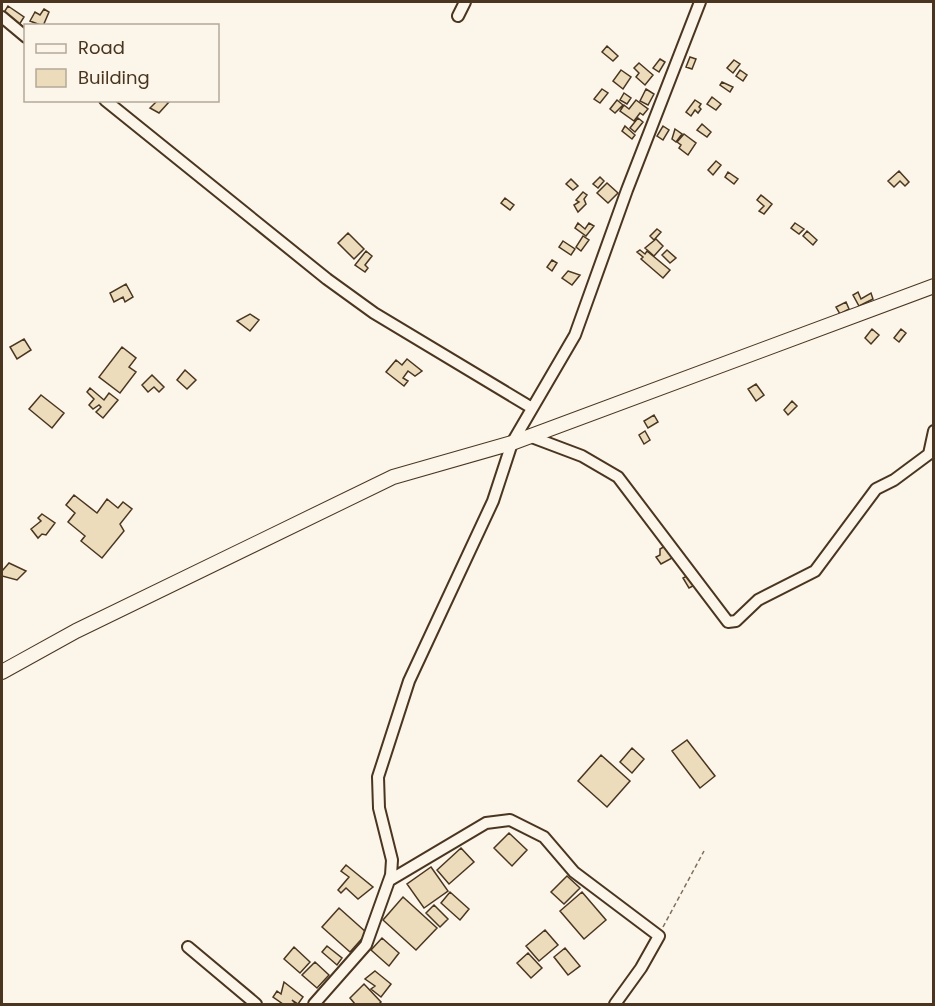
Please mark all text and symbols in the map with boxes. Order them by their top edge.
legend [24,24,219,102]
text: Road [78,35,125,60]
text: Building [78,65,150,90]

